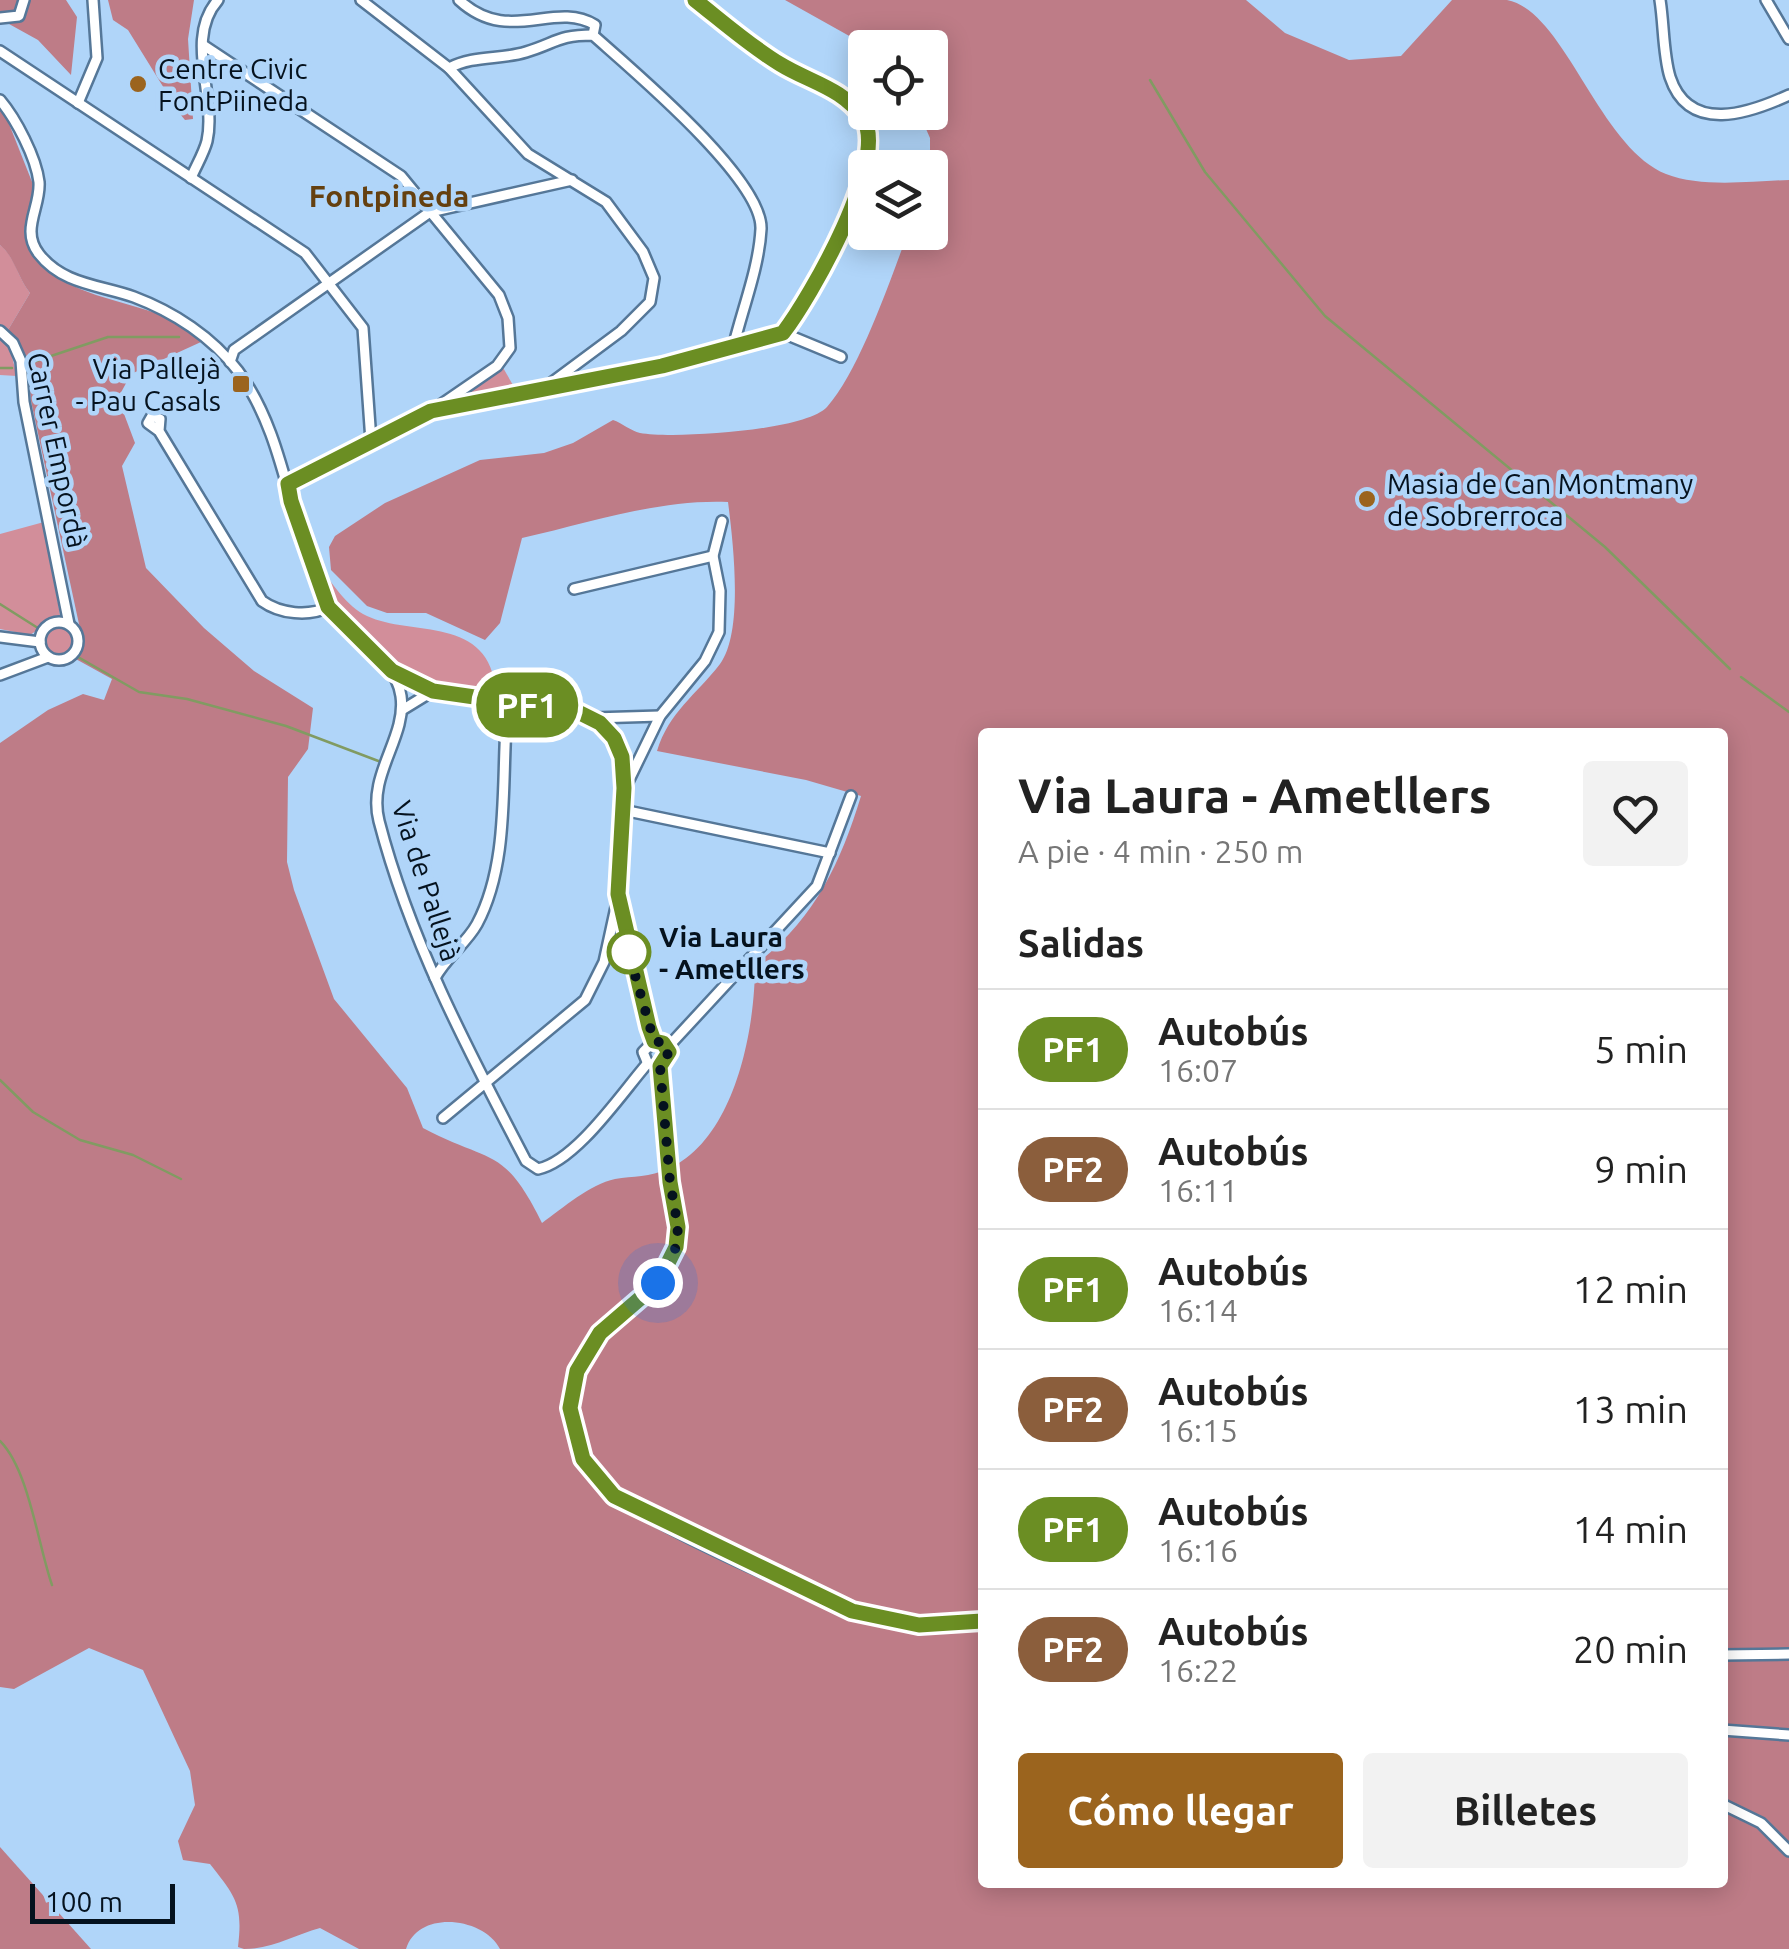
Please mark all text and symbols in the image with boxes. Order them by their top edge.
map controls [848,30,948,250]
button: locate [848,30,948,130]
place label: Centre Civic FontPiineda [158,53,309,116]
marker: Centre Civic FontPiineda [127,73,149,95]
button: layers [848,150,948,250]
district label: Fontpineda [309,179,469,213]
street label: Carrer Empordà [22,349,94,551]
place label: Via Pallejà - Pau Casals [76,353,221,416]
marker: Via Pallejà - Pau Casals [230,373,252,395]
place label: Masia de Can Montmany de Sobrerroca [1387,468,1693,531]
marker: Masia de Can Montmany de Sobrerroca [1356,488,1378,510]
line badge: PF1 [470,672,584,738]
text: PF1 [496,685,558,725]
button: heart [1583,761,1688,866]
text: Via Laura - Ametllers [1018,768,1491,822]
street label: Via de Pallejà [386,797,468,965]
text: A pie · 4 min · 250 m [1018,833,1303,869]
place label: Via Laura - Ametllers [659,921,805,984]
text: Salidas [1018,922,1144,964]
marker: Via Laura - Ametllers [608,931,650,973]
text: Autobús [1158,1010,1309,1052]
text: 5 min [1594,1028,1688,1070]
text: PF1 [1042,1029,1104,1069]
text: 16:07 [1158,1052,1238,1088]
text: Autobús [1158,1130,1309,1172]
text: 9 min [1594,1148,1688,1190]
text: PF2 [1042,1149,1104,1189]
text: 16:11 [1158,1172,1238,1208]
text: Autobús [1158,1250,1309,1292]
your location [633,1258,683,1308]
text: 12 min [1573,1268,1688,1310]
text: PF1 [1042,1269,1104,1309]
text: 16:14 [1158,1292,1238,1328]
text: Autobús [1158,1370,1309,1412]
text: 13 min [1573,1388,1688,1430]
text: PF2 [1042,1389,1104,1429]
text: 16:15 [1158,1412,1238,1448]
text: Autobús [1158,1490,1309,1532]
text: 14 min [1573,1508,1688,1550]
text: PF1 [1042,1509,1104,1549]
text: 16:16 [1158,1532,1238,1568]
text: Autobús [1158,1610,1309,1652]
text: 20 min [1573,1628,1688,1670]
text: PF2 [1042,1629,1104,1669]
text: 16:22 [1158,1652,1238,1688]
button: Cómo llegar [1018,1753,1343,1868]
button: Billetes [1363,1753,1688,1868]
scale bar [30,1879,175,1924]
text: 100 m [45,1886,123,1917]

